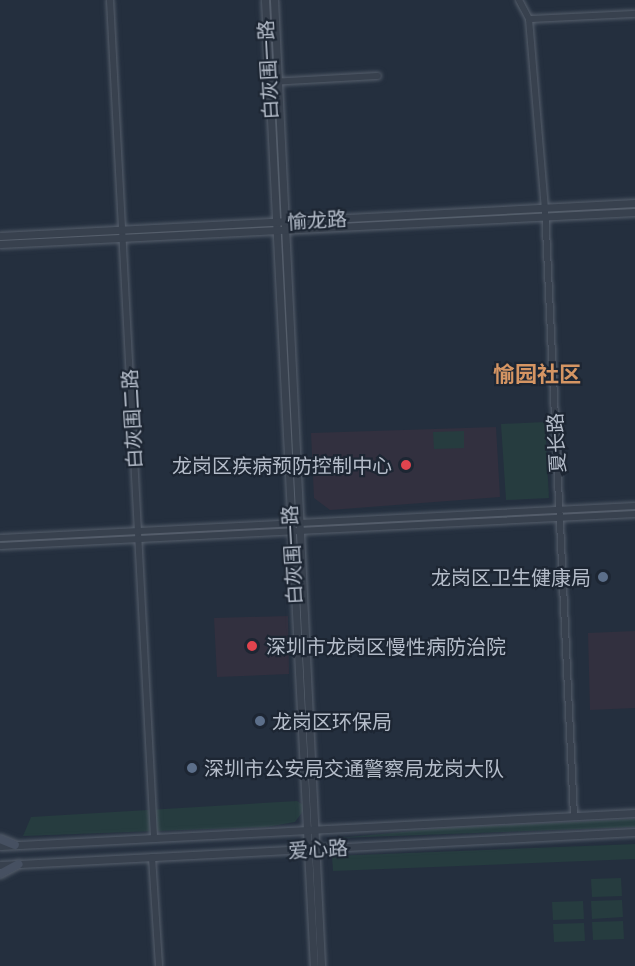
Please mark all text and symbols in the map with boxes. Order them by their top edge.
street label: 白灰围一路 [253,19,283,121]
street label: 愉龙路 [286,206,348,234]
district label: 愉园社区 [493,362,581,388]
street label: 白灰围二路 [117,368,147,470]
street label: 夏长路 [542,412,570,474]
place label: 龙岗区疾病预防控制中心 [172,453,392,477]
marker: 龙岗区疾病预防控制中心 [397,456,415,474]
street label: 白灰围一路 [277,504,307,606]
place label: 龙岗区卫生健康局 [431,565,591,589]
marker: 龙岗区卫生健康局 [596,570,610,584]
place label: 深圳市龙岗区慢性病防治院 [266,634,506,658]
marker: 深圳市龙岗区慢性病防治院 [243,637,261,655]
place label: 龙岗区环保局 [272,709,392,733]
marker: 龙岗区环保局 [253,714,267,728]
place label: 深圳市公安局交通警察局龙岗大队 [204,756,504,780]
marker: 深圳市公安局交通警察局龙岗大队 [185,761,199,775]
street label: 爱心路 [287,835,349,863]

